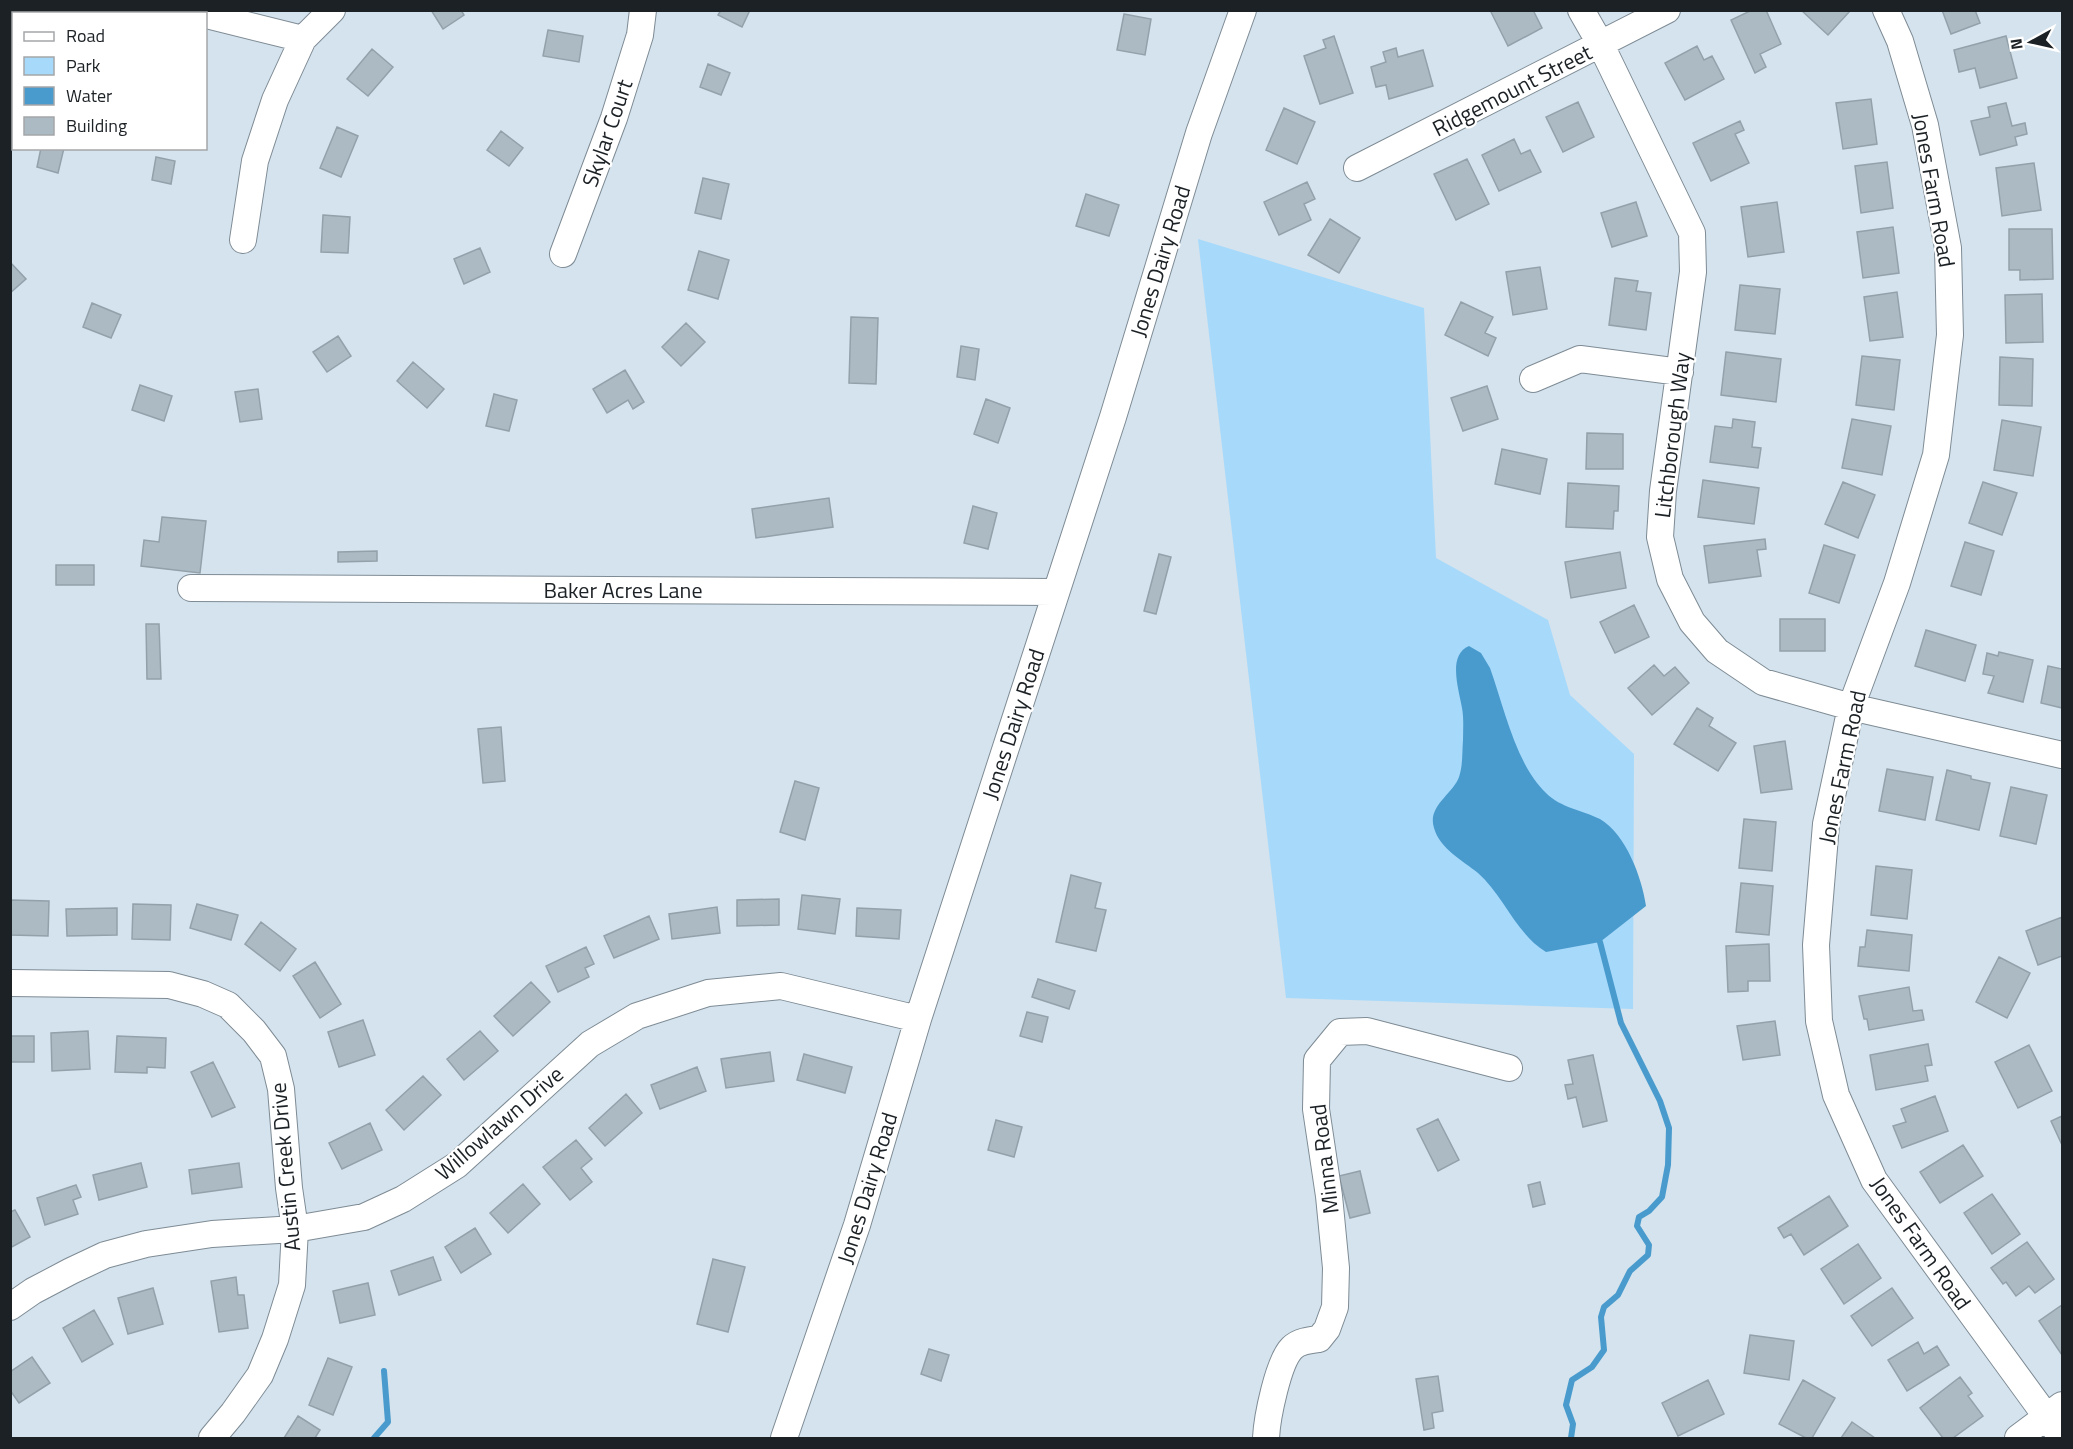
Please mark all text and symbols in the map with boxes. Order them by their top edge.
legend [12,12,207,150]
north arrow [2001,12,2061,72]
text: Road [66,22,105,49]
street label: Ridgemount Street [1426,35,1598,145]
text: N [2003,37,2029,51]
text: Park [66,52,101,79]
street label: Skylar Court [573,74,641,191]
text: Water [66,82,112,109]
street label: Jones Farm Road [1904,110,1964,270]
text: Building [66,112,127,139]
street label: Jones Dairy Road [1121,181,1199,341]
street label: Litchborough Way [1645,350,1699,520]
street label: Baker Acres Lane [543,573,703,607]
street label: Jones Dairy Road [973,644,1053,804]
street label: Jones Farm Road [1809,687,1875,847]
street label: Willowlawn Drive [427,1058,571,1188]
street label: Austin Creek Drive [261,1081,309,1253]
street label: Minna Road [1300,1102,1348,1216]
street label: Jones Dairy Road [828,1108,906,1268]
street label: Jones Farm Road [1862,1169,1980,1317]

